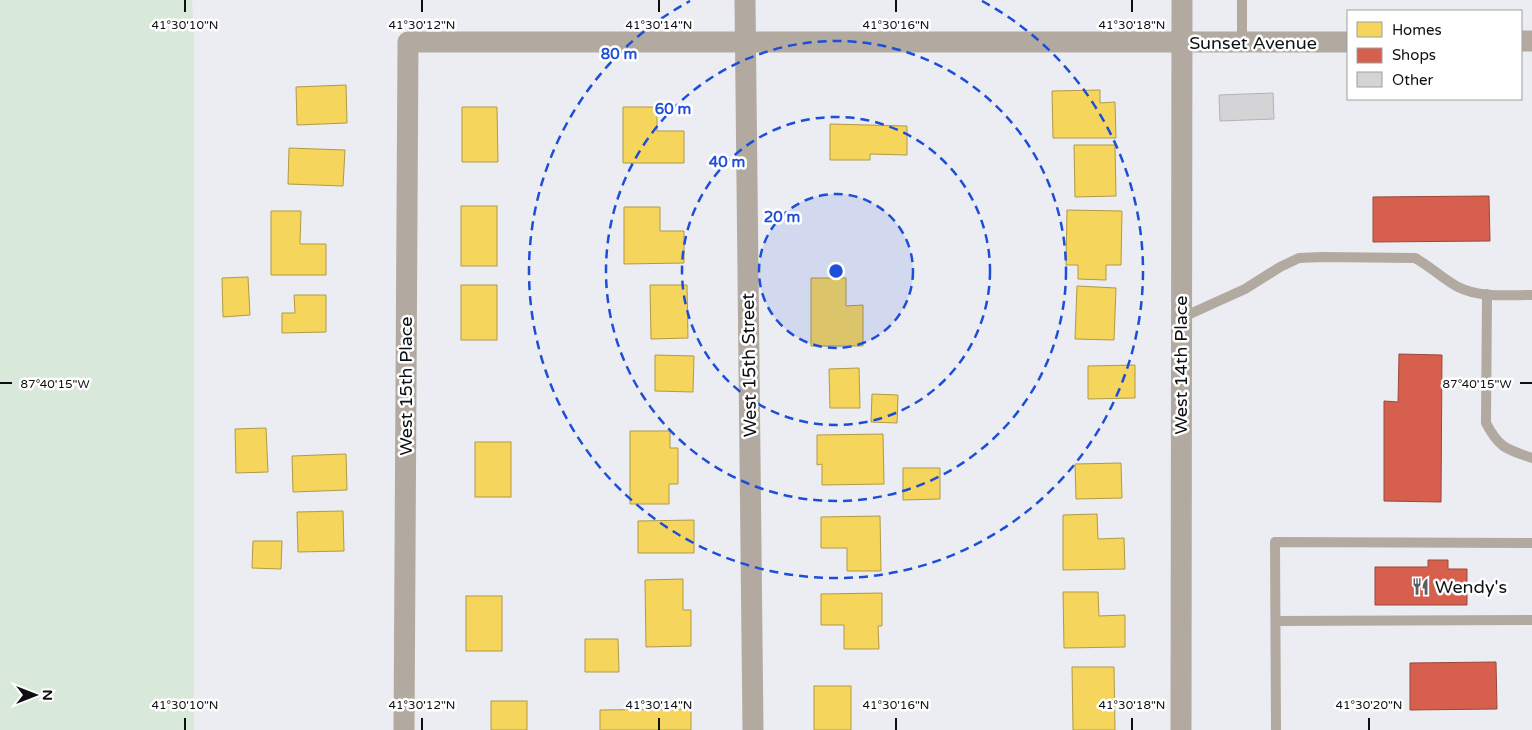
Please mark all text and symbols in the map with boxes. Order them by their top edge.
legend [1347,10,1522,100]
text: 41°30'10"N [152,18,219,32]
text: 41°30'12"N [389,18,456,32]
text: 41°30'14"N [626,18,693,32]
text: 41°30'16"N [863,18,930,32]
text: 41°30'18"N [1099,18,1166,32]
text: Homes [1392,21,1442,39]
street label: Sunset Avenue [1189,32,1317,54]
text: 80 m [601,45,637,63]
text: Shops [1392,46,1436,64]
text: Other [1392,71,1434,89]
text: 60 m [655,100,691,118]
text: 40 m [709,153,745,171]
text: 20 m [764,208,800,226]
centre of rings [827,262,845,280]
street label: West 15th Street [737,293,761,437]
street label: West 14th Place [1170,295,1192,435]
street label: West 15th Place [395,316,417,456]
text: 87°40'15"W [20,377,90,391]
text: 87°40'15"W [1442,377,1512,391]
place label: Wendy's [1435,576,1507,598]
restaurant icon: Wendy's [1411,577,1431,597]
north arrow [10,670,60,720]
text: N [39,689,56,701]
text: 41°30'10"N [152,698,219,712]
text: 41°30'12"N [389,698,456,712]
text: 41°30'14"N [626,698,693,712]
text: 41°30'16"N [863,698,930,712]
text: 41°30'18"N [1099,698,1166,712]
text: 41°30'20"N [1336,698,1403,712]

